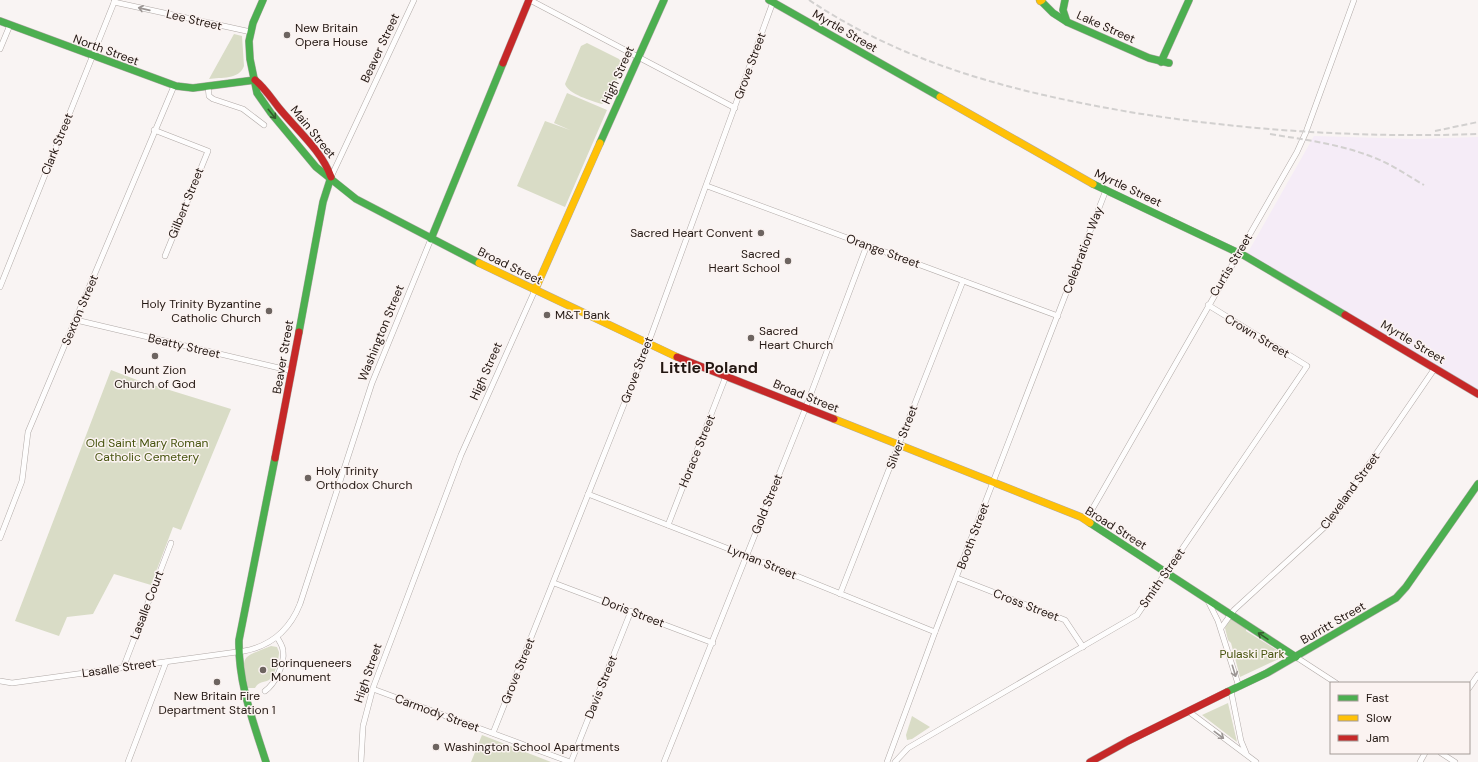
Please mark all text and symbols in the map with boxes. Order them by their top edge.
one-way arrow [138,4,151,12]
street label: Lee Street [164,6,224,34]
street label: Myrtle Street [810,6,881,56]
street label: Lake Street [1074,7,1138,47]
street label: Beaver Street [357,10,403,85]
place label: New Britain Opera House [295,20,368,50]
marker: New Britain Opera House [282,30,292,40]
street label: Grove Street [730,30,770,102]
street label: North Street [71,31,141,69]
street label: High Street [598,43,638,107]
street label: Main Street [287,102,339,162]
one-way arrow [268,109,276,120]
street label: Clark Street [37,110,77,177]
street label: Gilbert Street [164,165,208,241]
street label: Myrtle Street [1092,165,1165,211]
street label: Celebration Way [1059,204,1107,296]
place label: Sacred Heart Convent [630,225,753,241]
marker: Sacred Heart Convent [756,228,766,238]
street label: Orange Street [844,230,922,272]
street label: Curtis Street [1206,230,1256,299]
street label: Broad Street [475,244,545,289]
place label: Sacred Heart School [709,246,780,276]
marker: Sacred Heart School [783,256,793,266]
street label: Sexton Street [58,272,102,348]
street label: Washington Street [354,282,408,384]
place label: Holy Trinity Byzantine Catholic Church [141,296,261,326]
marker: Holy Trinity Byzantine Catholic Church [264,306,274,316]
place label: M&T Bank [555,307,610,323]
marker: M&T Bank [542,310,552,320]
street label: Crown Street [1222,310,1293,362]
street label: Myrtle Street [1378,316,1448,368]
street label: Beaver Street [269,318,297,395]
place label: Sacred Heart Church [759,323,833,353]
street label: Beatty Street [146,330,222,362]
marker: Sacred Heart Church [746,333,756,343]
street label: Grove Street [617,334,657,406]
street label: High Street [466,339,506,403]
marker: Mount Zion Church of God [150,351,160,361]
district label: Little Poland [660,357,758,378]
place label: Mount Zion Church of God [114,362,196,392]
street label: Broad Street [771,376,842,417]
street label: Silver Street [883,403,922,471]
street label: Horace Street [675,412,719,490]
park label: Old Saint Mary Roman Catholic Cemetery [86,435,208,465]
street label: Cleveland Street [1317,449,1384,533]
place label: Holy Trinity Orthodox Church [316,463,412,493]
street label: Gold Street [748,471,786,536]
marker: Holy Trinity Orthodox Church [303,473,313,483]
street label: Booth Street [953,500,993,572]
street label: Broad Street [1082,503,1150,553]
street label: Lyman Street [725,541,799,583]
street label: Smith Street [1136,545,1189,611]
street label: Lasalle Court [127,568,168,642]
street label: Cross Street [991,585,1061,625]
street label: Doris Street [599,593,667,631]
street label: Burritt Street [1298,598,1369,648]
one-way arrow [1257,631,1269,639]
street label: Grove Street [497,635,539,707]
street label: High Street [350,641,386,705]
park label: Pulaski Park [1220,646,1284,662]
street label: Davis Street [581,653,621,721]
street label: Lasalle Street [81,655,157,681]
place label: Borinqueneers Monument [271,655,352,685]
marker: Borinqueneers Monument [258,665,268,675]
one-way arrow [1231,665,1238,678]
marker: New Britain Fire Department Station 1 [212,677,222,687]
legend [1330,682,1470,754]
place label: New Britain Fire Department Station 1 [158,688,276,718]
street label: Carmody Street [393,690,482,736]
text: Fast [1366,690,1389,706]
text: Slow [1366,710,1392,726]
one-way arrow [1214,730,1225,739]
text: Jam [1366,730,1389,746]
place label: Washington School Apartments [444,739,620,755]
marker: Washington School Apartments [431,742,441,752]

